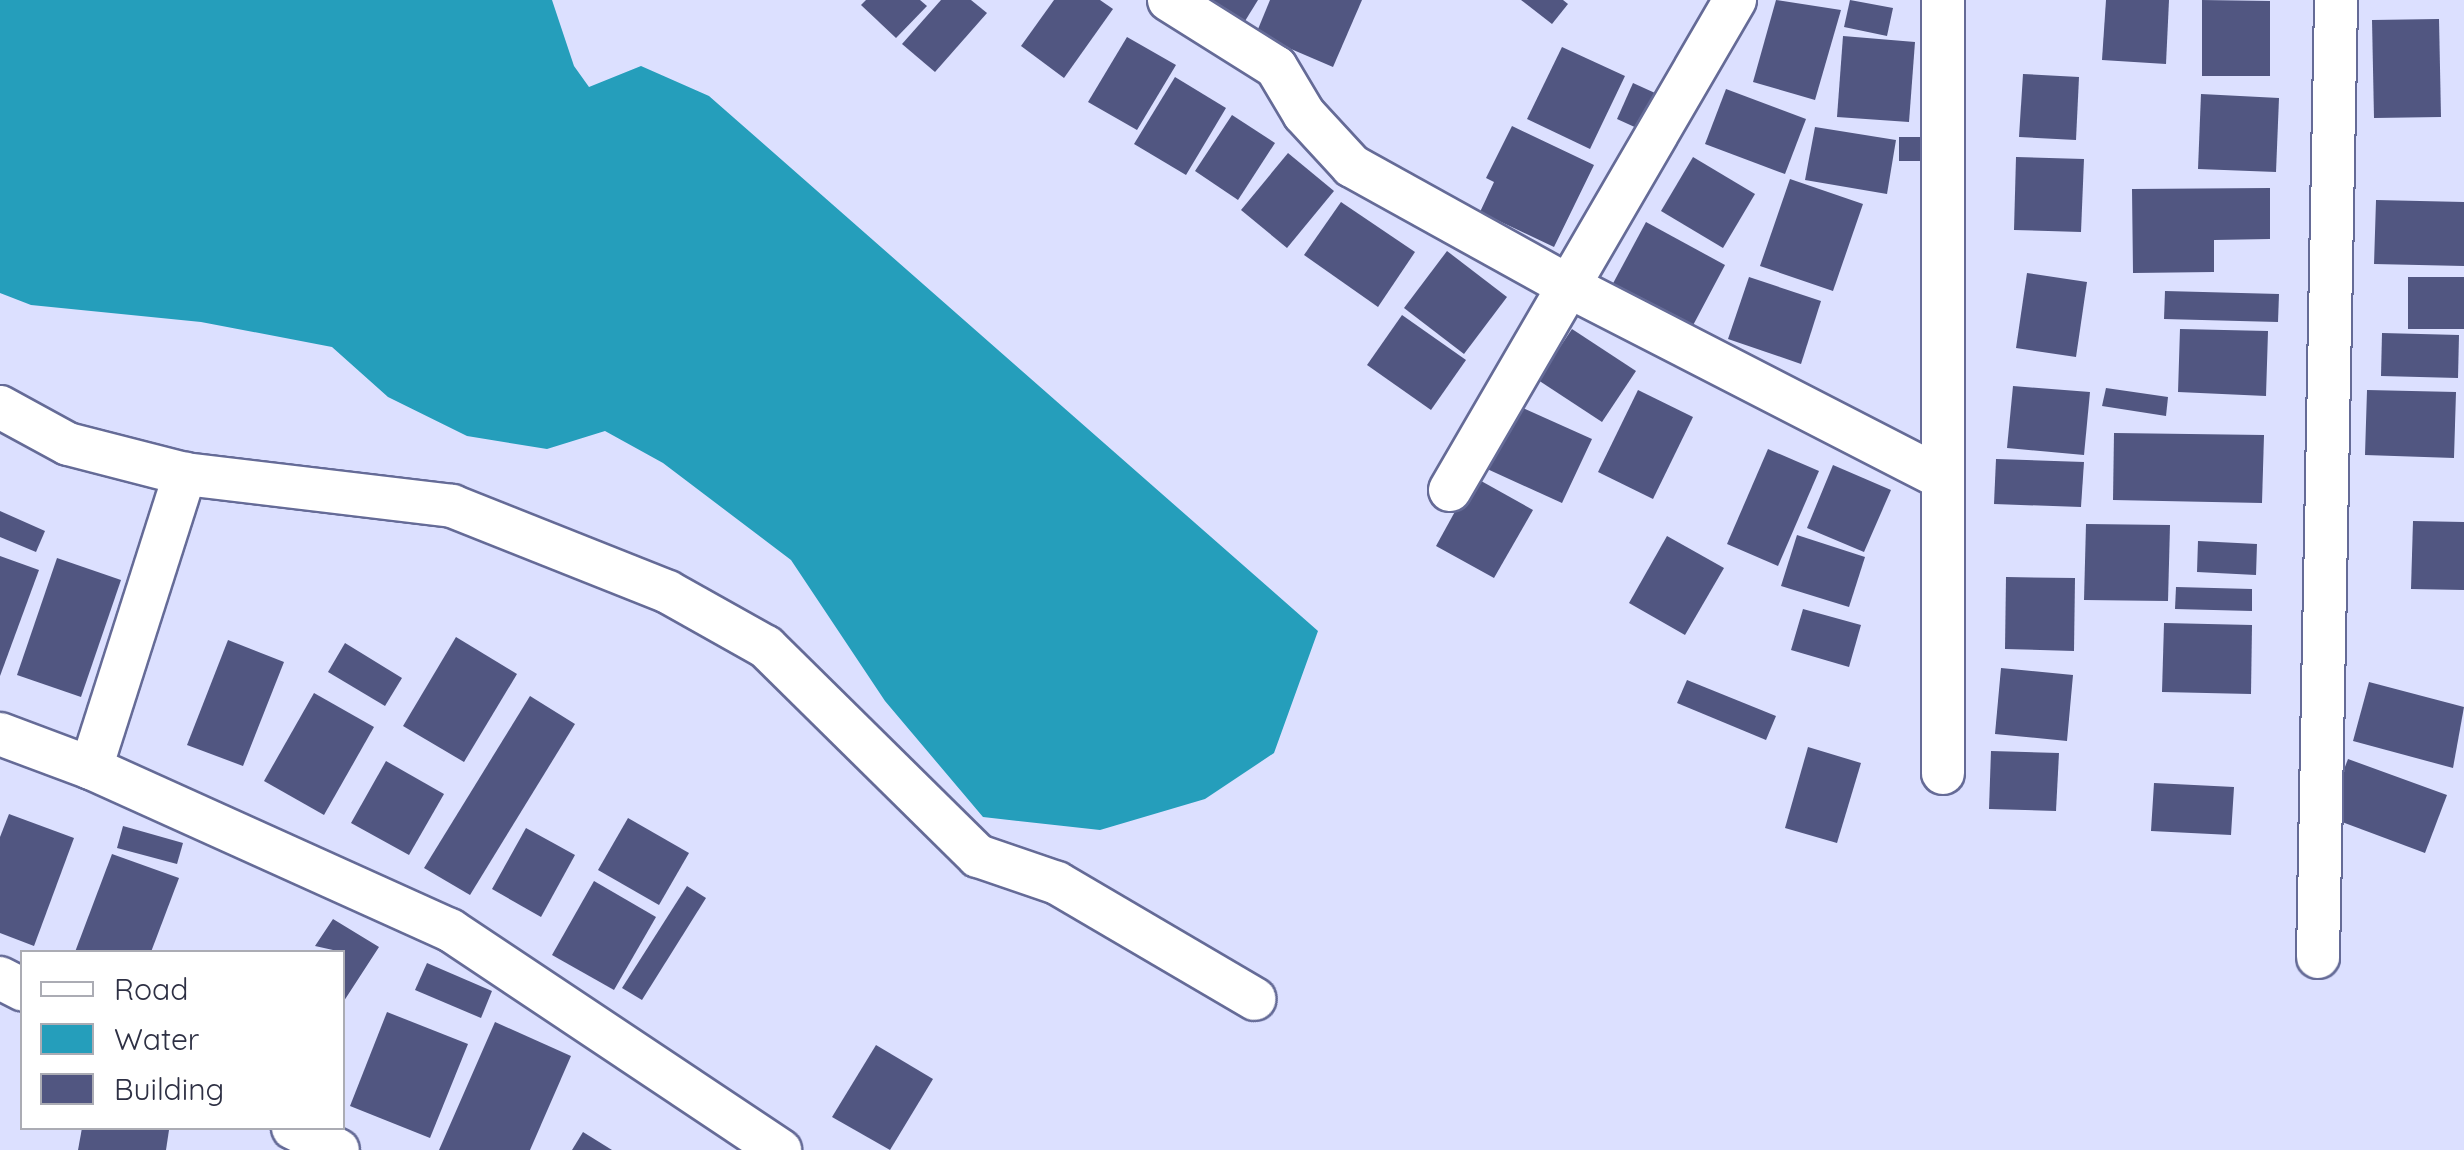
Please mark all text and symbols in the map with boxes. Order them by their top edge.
legend [20,950,345,1130]
text: Road [114,970,188,1008]
text: Water [114,1020,199,1058]
text: Building [114,1070,224,1108]

